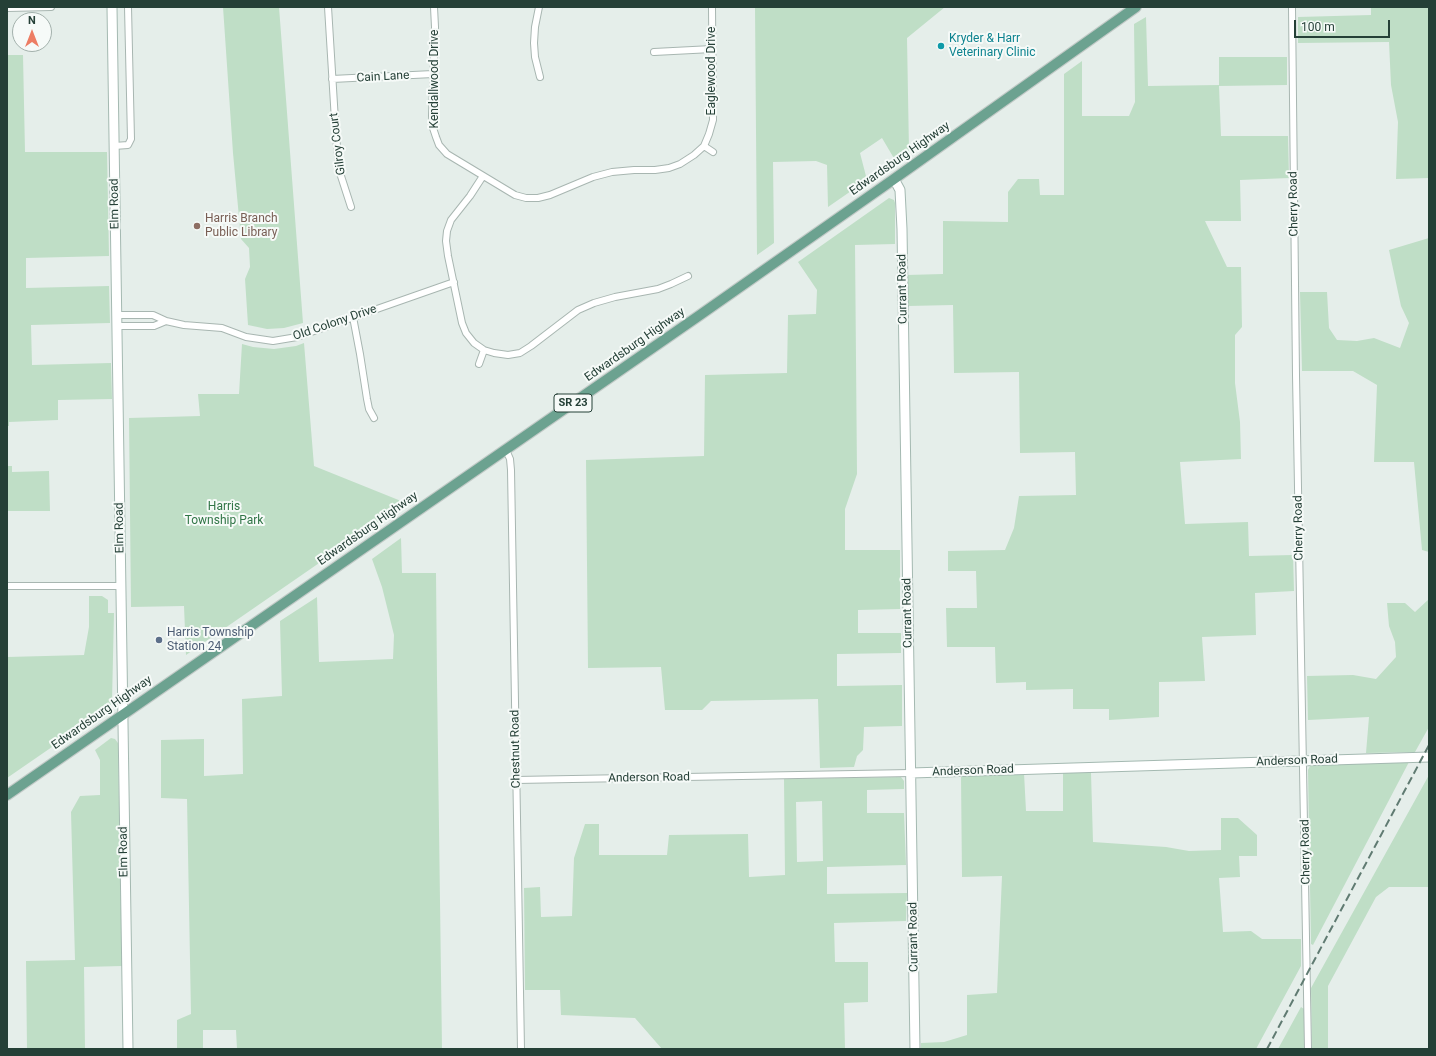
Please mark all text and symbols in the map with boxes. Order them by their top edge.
north arrow [12,12,52,52]
scale bar [1296,12,1392,38]
text: N [28,14,36,27]
text: 100 m [1301,20,1335,34]
street label: Eaglewood Drive [705,27,719,115]
street label: Kendallwood Drive [428,30,442,128]
place label: Kryder & Harr Veterinary Clinic [949,32,1035,60]
marker: Kryder & Harr Veterinary Clinic [936,41,946,51]
street label: Cain Lane [356,68,410,86]
street label: Gilroy Court [327,112,349,176]
street label: Edwardsburg Highway [847,119,953,199]
street label: Cherry Road [1286,171,1302,237]
street label: Elm Road [107,178,123,230]
place label: Harris Branch Public Library [205,212,278,240]
marker: Harris Branch Public Library [192,221,202,231]
street label: Currant Road [895,254,911,324]
street label: Old Colony Drive [291,302,379,344]
street label: Edwardsburg Highway [582,305,688,385]
road number: SR 23 [554,394,592,412]
street label: Edwardsburg Highway [315,489,421,569]
street label: Cherry Road [1291,495,1307,561]
park label: Harris Township Park [185,500,263,528]
street label: Elm Road [112,502,128,554]
street label: Currant Road [900,578,916,648]
place label: Harris Township Station 24 [167,626,254,654]
marker: Harris Township Station 24 [154,635,164,645]
street label: Edwardsburg Highway [49,673,155,753]
street label: Chestnut Road [508,710,524,788]
street label: Anderson Road [1256,752,1338,770]
street label: Anderson Road [932,762,1014,780]
street label: Anderson Road [608,770,690,786]
street label: Cherry Road [1298,819,1314,885]
street label: Elm Road [116,826,132,878]
street label: Currant Road [906,902,922,972]

